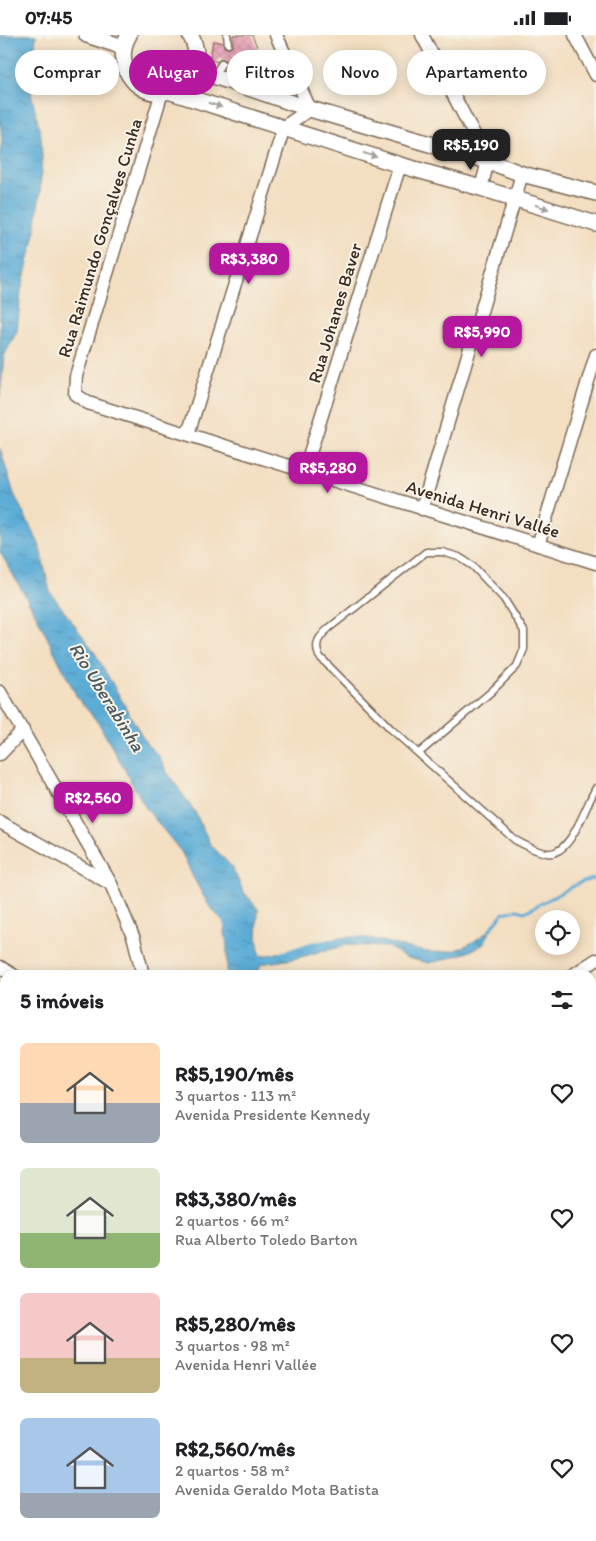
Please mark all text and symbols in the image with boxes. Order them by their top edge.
text: 07:45 [25,6,72,29]
chip: Comprar [15,50,119,95]
chip: Alugar [129,50,217,95]
chip: Filtros [227,50,313,95]
chip: Novo [323,50,397,95]
chip: Apartamento [407,50,546,95]
one-way arrow [208,102,223,110]
street label: Rua Raimundo Gonçalves Cunha [53,116,147,360]
pin: R$5,190 [425,129,517,171]
text: R$5,190 [443,135,499,154]
one-way arrow [362,152,377,159]
one-way arrow [535,203,550,211]
street label: Rua Johanes Baver [303,240,367,386]
pin: R$3,380 [203,243,295,285]
text: R$3,380 [220,249,278,268]
pin: R$5,990 [436,315,528,358]
text: R$5,990 [454,322,510,341]
pin: R$5,280 [282,451,374,494]
text: R$5,280 [299,458,357,477]
street label: Avenida Henri Vallée [403,475,563,543]
water label: Rio Uberabinha [64,638,150,756]
pin: R$2,560 [47,781,139,824]
text: R$2,560 [65,788,121,807]
map controls [535,910,580,955]
button: locate [535,910,580,955]
icon: filters [548,986,576,1014]
text: 5 imóveis [20,988,104,1013]
text: R$5,190/mês [175,1061,294,1086]
icon: home [60,1063,120,1123]
icon: heart [548,1079,576,1107]
text: 3 quartos · 113 m² [175,1086,296,1105]
text: Avenida Presidente Kennedy [175,1105,370,1124]
text: R$3,380/mês [175,1186,297,1211]
icon: home [60,1188,120,1248]
icon: heart [548,1204,576,1232]
text: 2 quartos · 66 m² [175,1211,289,1230]
text: Rua Alberto Toledo Barton [175,1230,358,1249]
text: R$5,280/mês [175,1311,296,1336]
icon: home [60,1313,120,1373]
icon: heart [548,1329,576,1357]
text: 3 quartos · 98 m² [175,1336,290,1355]
text: Avenida Henri Vallée [175,1355,317,1374]
text: R$2,560/mês [175,1436,295,1461]
icon: home [60,1438,120,1498]
icon: heart [548,1454,576,1482]
text: 2 quartos · 58 m² [175,1461,289,1480]
text: Avenida Geraldo Mota Batista [175,1480,379,1499]

